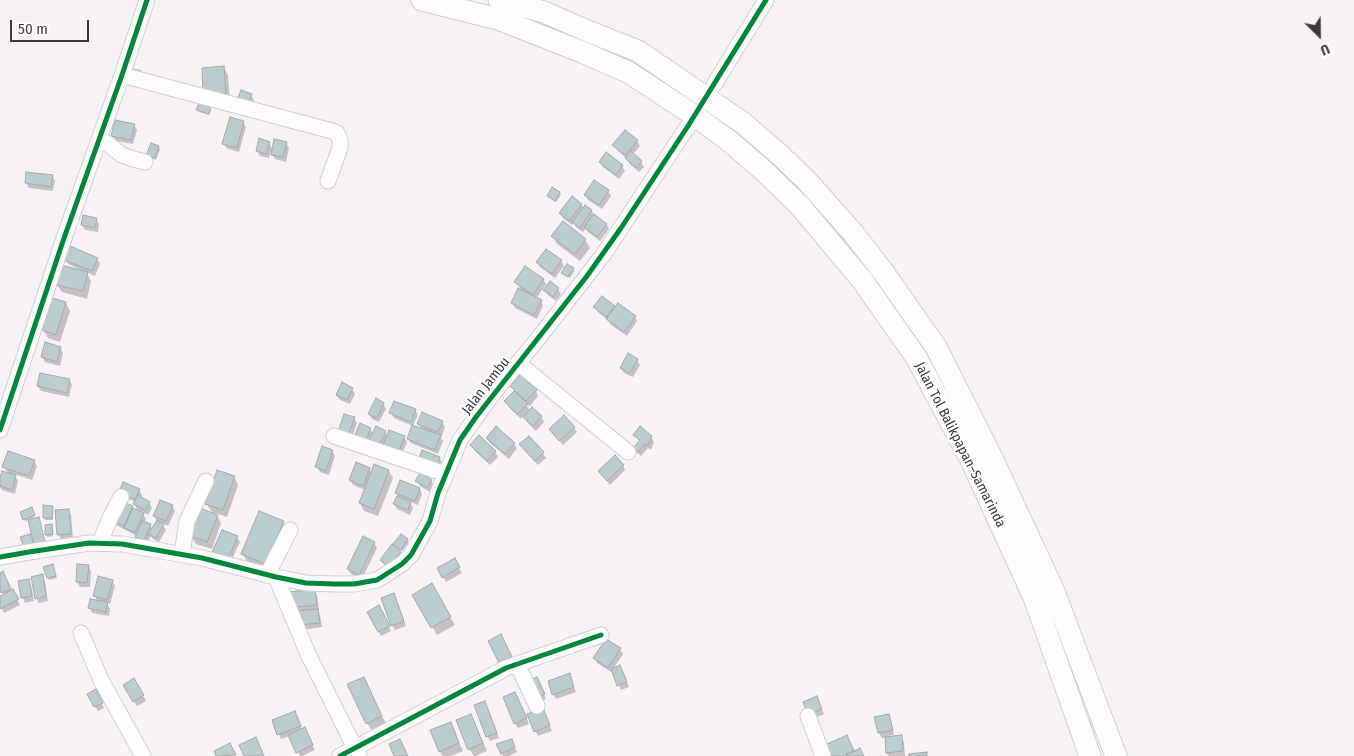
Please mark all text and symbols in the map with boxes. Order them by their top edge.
scale bar [12,10,91,42]
north arrow [1294,10,1344,60]
text: 50 m [18,20,48,38]
text: U [1318,40,1332,59]
street label: Jalan Jambu [458,354,514,418]
street label: Jalan Tol Balikpapan–Samarinda [911,360,1009,530]

